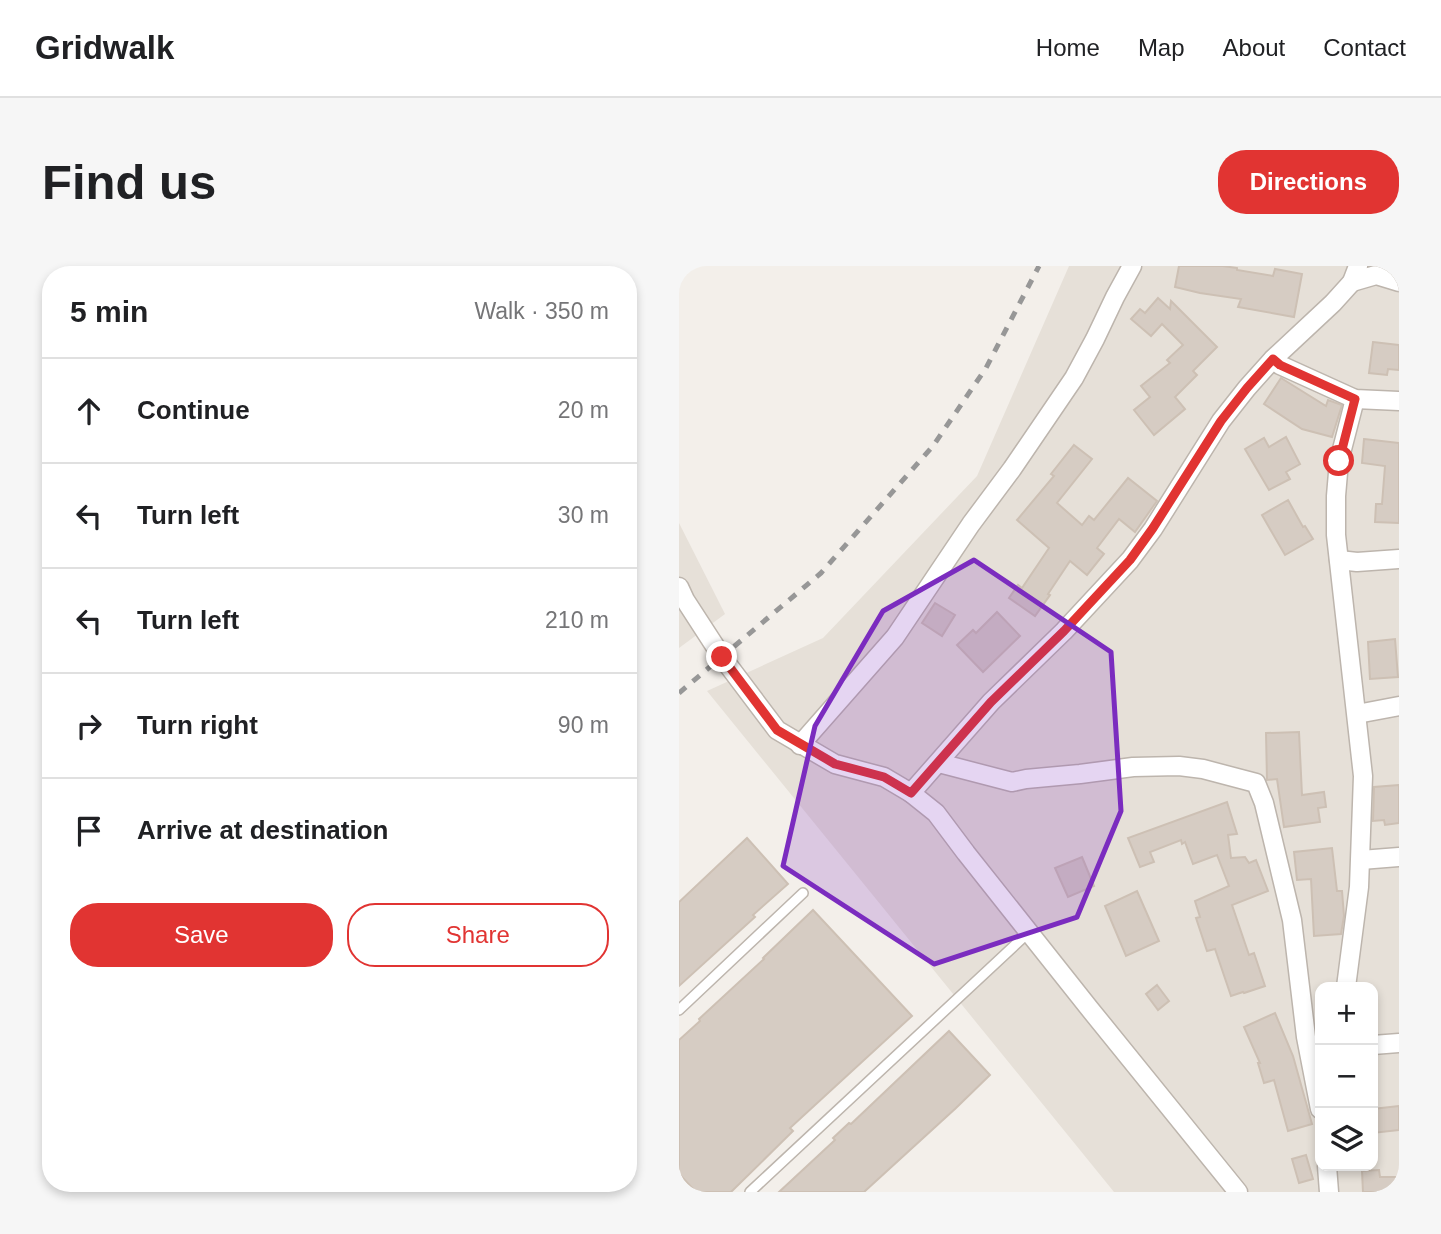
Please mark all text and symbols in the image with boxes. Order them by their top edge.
text: Gridwalk [35,29,174,66]
text: Home [1036,34,1100,61]
text: Map [1138,34,1185,61]
text: About [1223,34,1285,61]
text: Contact [1323,34,1406,61]
button: Directions [1218,150,1399,214]
text: Find us [42,155,216,209]
text: 5 min [70,295,148,328]
text: Walk · 350 m [474,298,609,324]
icon: ahead [70,392,108,430]
text: Continue [137,395,250,425]
text: 20 m [558,397,609,423]
route start [1323,445,1354,476]
icon: left [70,497,108,535]
text: Turn left [137,500,239,530]
text: 30 m [558,502,609,528]
icon: left [70,602,108,640]
text: Turn left [137,605,239,635]
text: 210 m [545,607,609,633]
route end [706,641,737,672]
icon: right [70,707,108,745]
text: Turn right [137,710,258,740]
text: 90 m [558,712,609,738]
icon: arrive [70,812,108,850]
text: Arrive at destination [137,815,388,845]
button: Save [70,903,333,967]
button: Share [347,903,609,967]
map controls [1315,982,1378,1171]
button: + [1315,982,1378,1045]
button: − [1315,1045,1378,1108]
button: layers [1315,1108,1378,1171]

